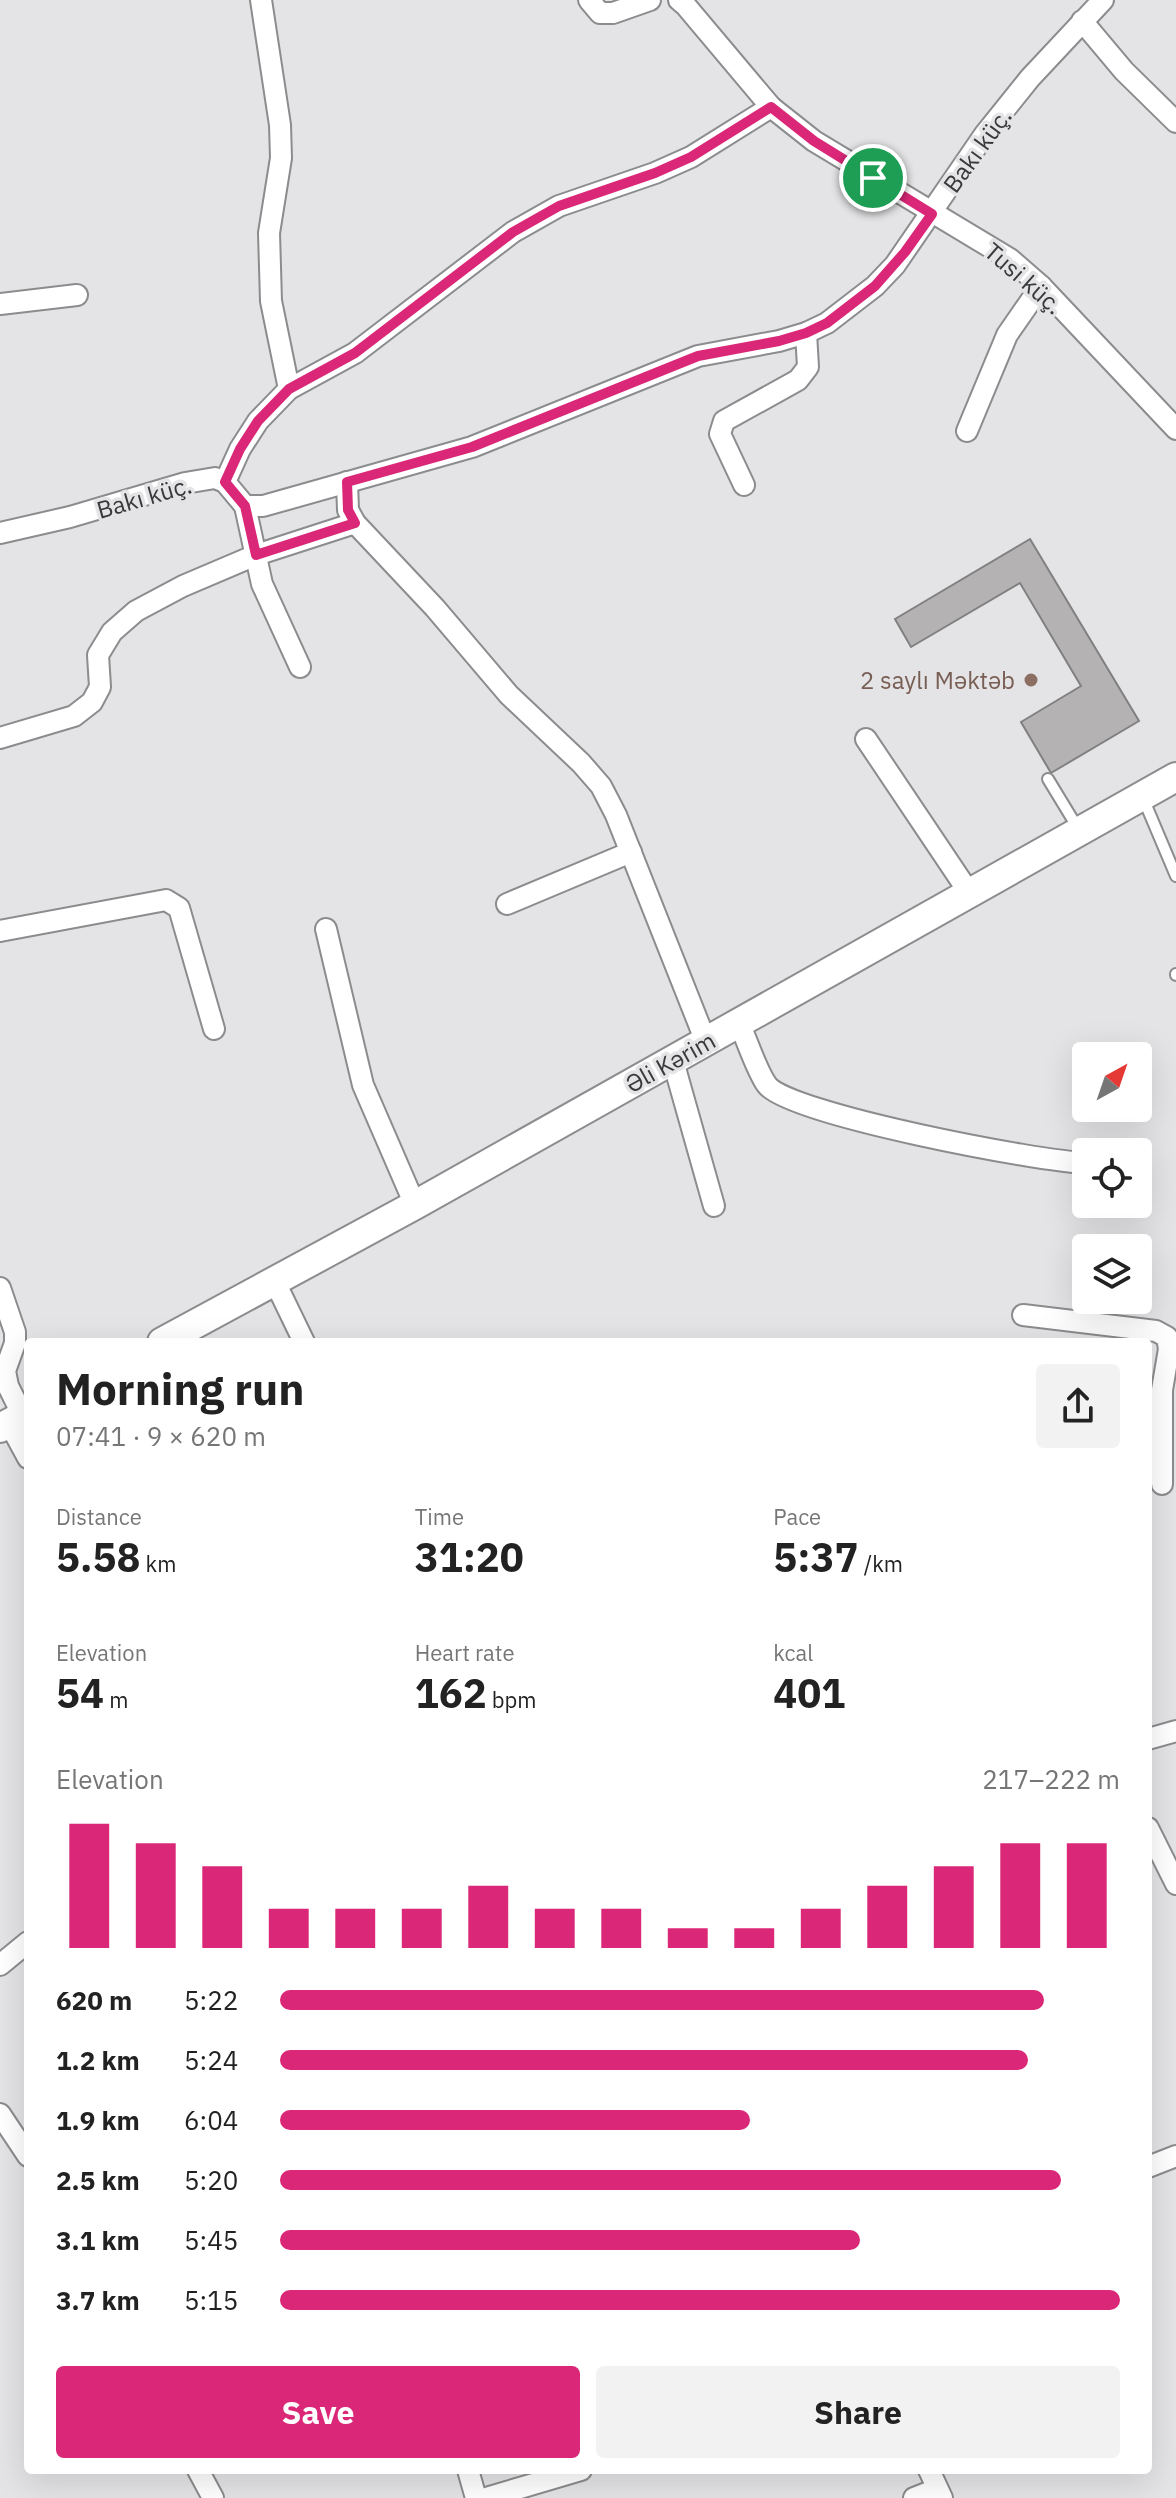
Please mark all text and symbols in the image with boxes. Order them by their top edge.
street label: Bakı küç. [935,101,1019,199]
pin [839,144,907,212]
icon: arrive [851,156,895,200]
street label: Tusi küç. [978,235,1070,321]
street label: Bakı küç. [93,468,195,526]
place label: 2 saylı Məktəb [860,664,1015,696]
marker: 2 saylı Məktəb [1022,671,1040,689]
street label: Əli Kərim [619,1024,721,1100]
north arrow [1072,1042,1152,1122]
map controls [1072,1042,1152,1314]
button: locate [1072,1138,1152,1218]
button: layers [1072,1234,1152,1314]
text: Morning run [56,1360,305,1417]
button: share [1036,1364,1120,1448]
text: 07:41 · 9 × 620 m [56,1419,266,1453]
text: Distance [56,1502,142,1531]
text: Time [415,1502,464,1531]
text: Pace [773,1502,821,1531]
text: 5.58 [56,1531,140,1583]
text: 31:20 [415,1531,524,1583]
text: 5:37 [773,1531,859,1583]
text: km [140,1549,176,1578]
text: /km [859,1549,903,1578]
text: Elevation [56,1638,147,1667]
text: Heart rate [415,1638,515,1667]
text: kcal [773,1638,813,1667]
text: 54 [56,1667,104,1719]
text: 162 [415,1667,487,1719]
text: 401 [773,1667,845,1719]
text: m [104,1685,128,1714]
text: bpm [487,1685,537,1714]
text: Elevation [56,1762,164,1796]
text: 217–222 m [982,1762,1120,1796]
text: 620 m [56,1983,132,2017]
text: 5:22 [184,1983,238,2017]
text: 1.2 km [56,2043,140,2077]
text: 5:24 [184,2043,238,2077]
text: 1.9 km [56,2103,140,2137]
text: 6:04 [184,2103,238,2137]
text: 2.5 km [56,2163,140,2197]
text: 5:20 [184,2163,238,2197]
text: 3.1 km [56,2223,140,2257]
text: 5:45 [184,2223,238,2257]
text: 3.7 km [56,2283,140,2317]
text: 5:15 [184,2283,238,2317]
button: Save [56,2366,580,2458]
button: Share [596,2366,1120,2458]

